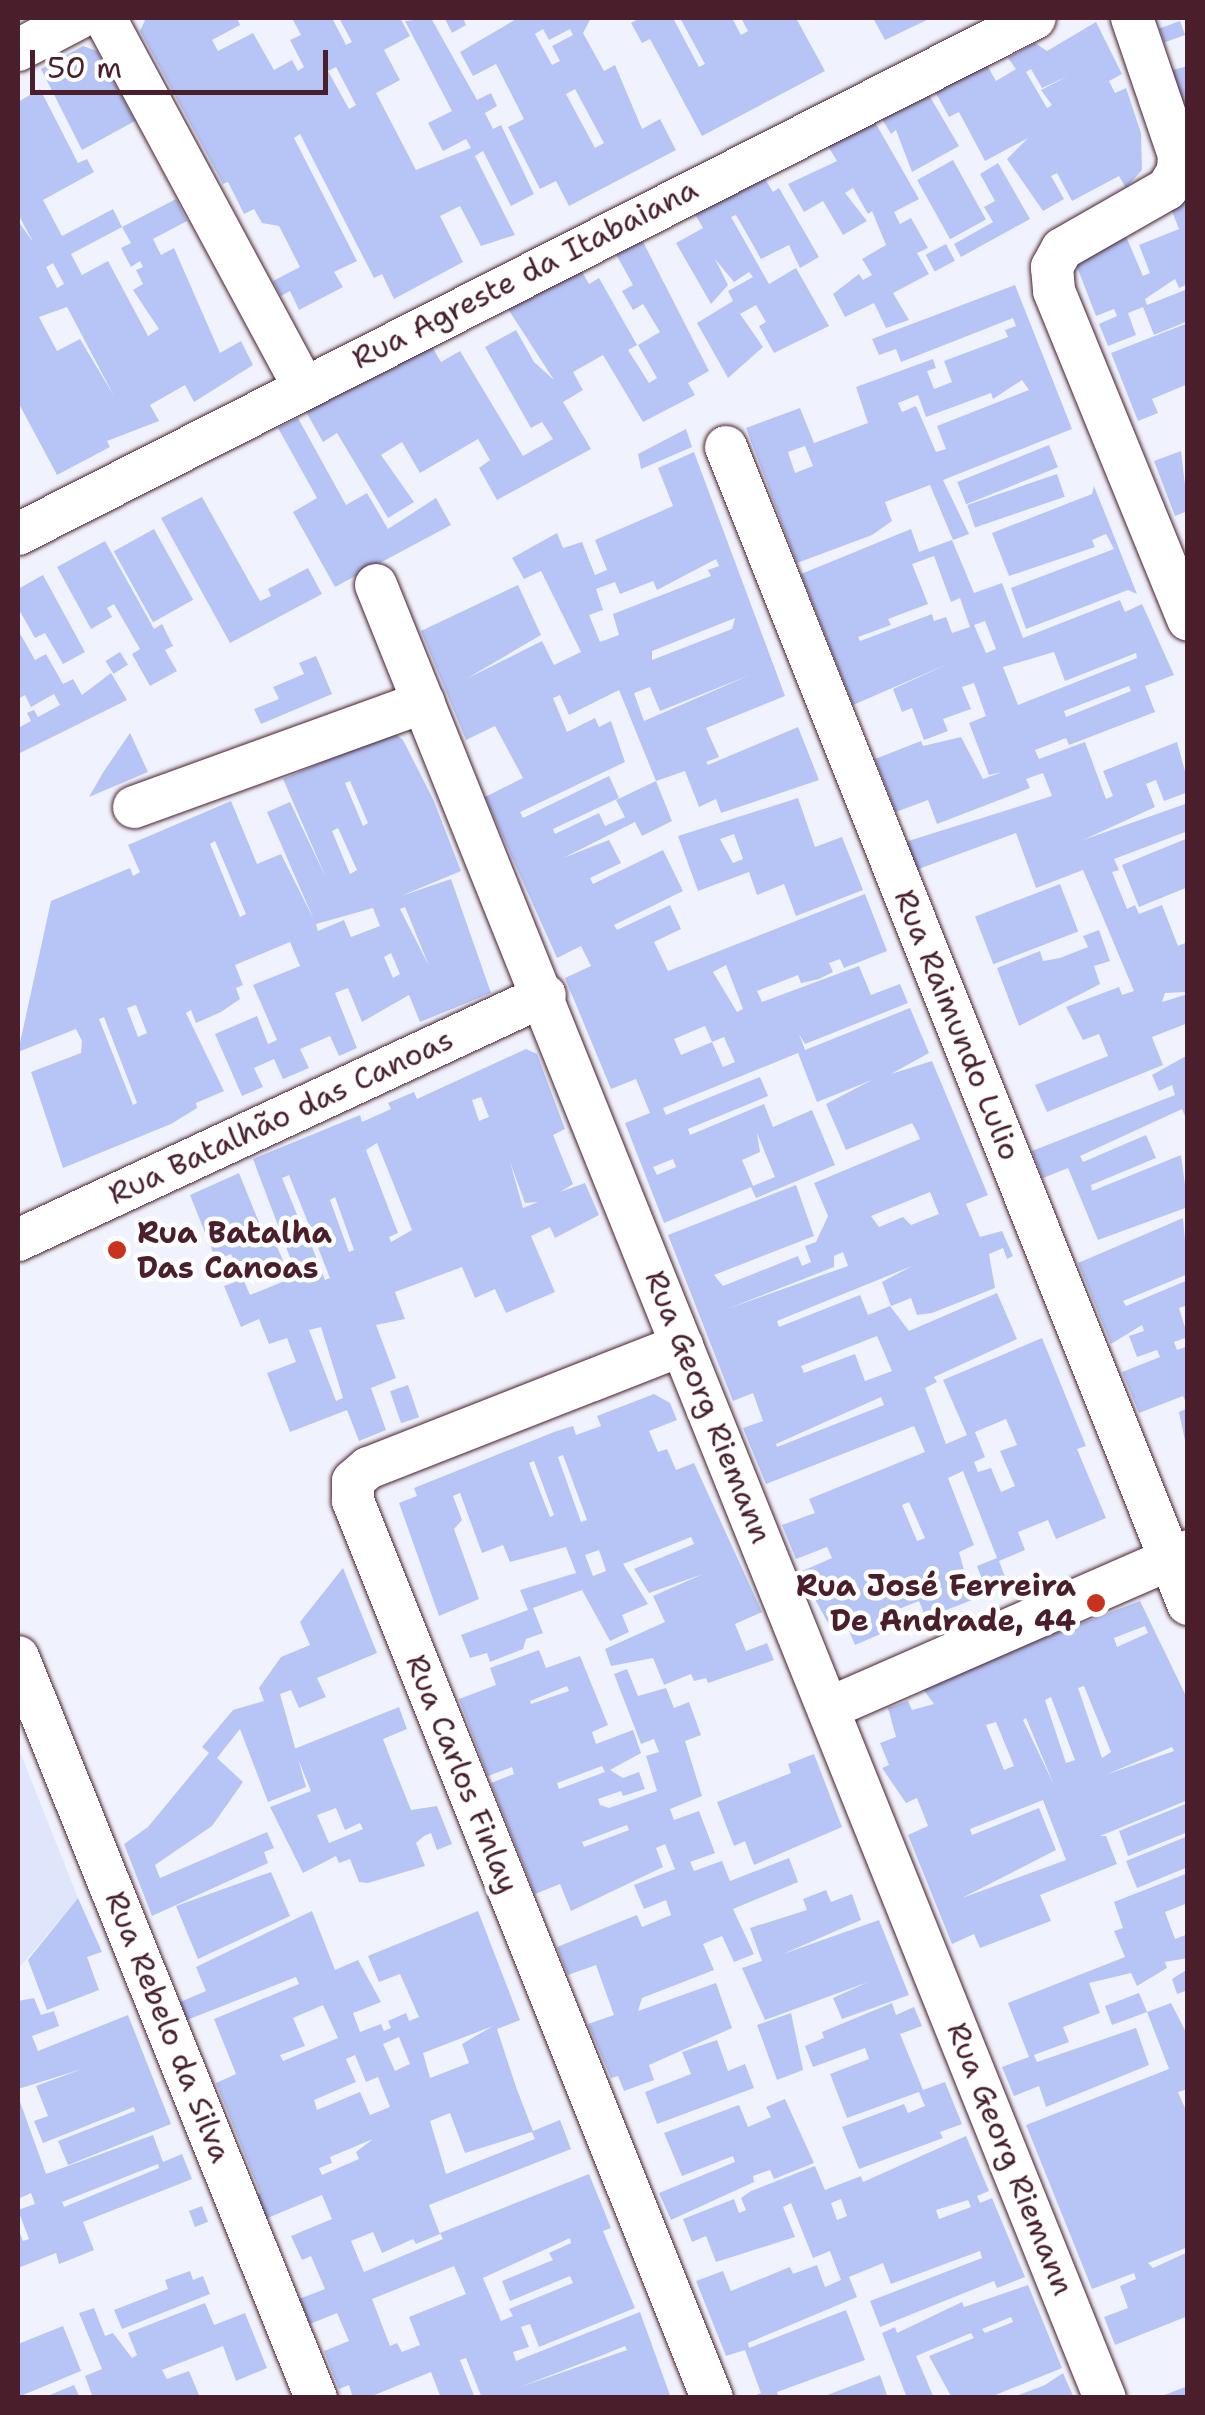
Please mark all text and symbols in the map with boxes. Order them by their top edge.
scale bar [35,30,332,92]
text: 50 m [47,47,122,88]
street label: Rua Agreste da Itabaiana [346,171,704,377]
street label: Rua Raimundo Lulio [886,884,1028,1166]
street label: Rua Batalhão das Canoas [103,1021,459,1213]
place label: Rua Batalha Das Canoas [137,1215,332,1286]
marker: Rua Batalha Das Canoas [106,1239,128,1261]
street label: Rua Georg Riemann [637,1265,779,1549]
place label: Rua José Ferreira De Andrade, 44 [796,1568,1076,1638]
marker: Rua José Ferreira De Andrade, 44 [1085,1592,1107,1614]
street label: Rua Carlos Finlay [398,1649,526,1899]
street label: Rua Rebelo da Silva [97,1886,239,2168]
street label: Rua Georg Riemann [939,2017,1081,2301]

